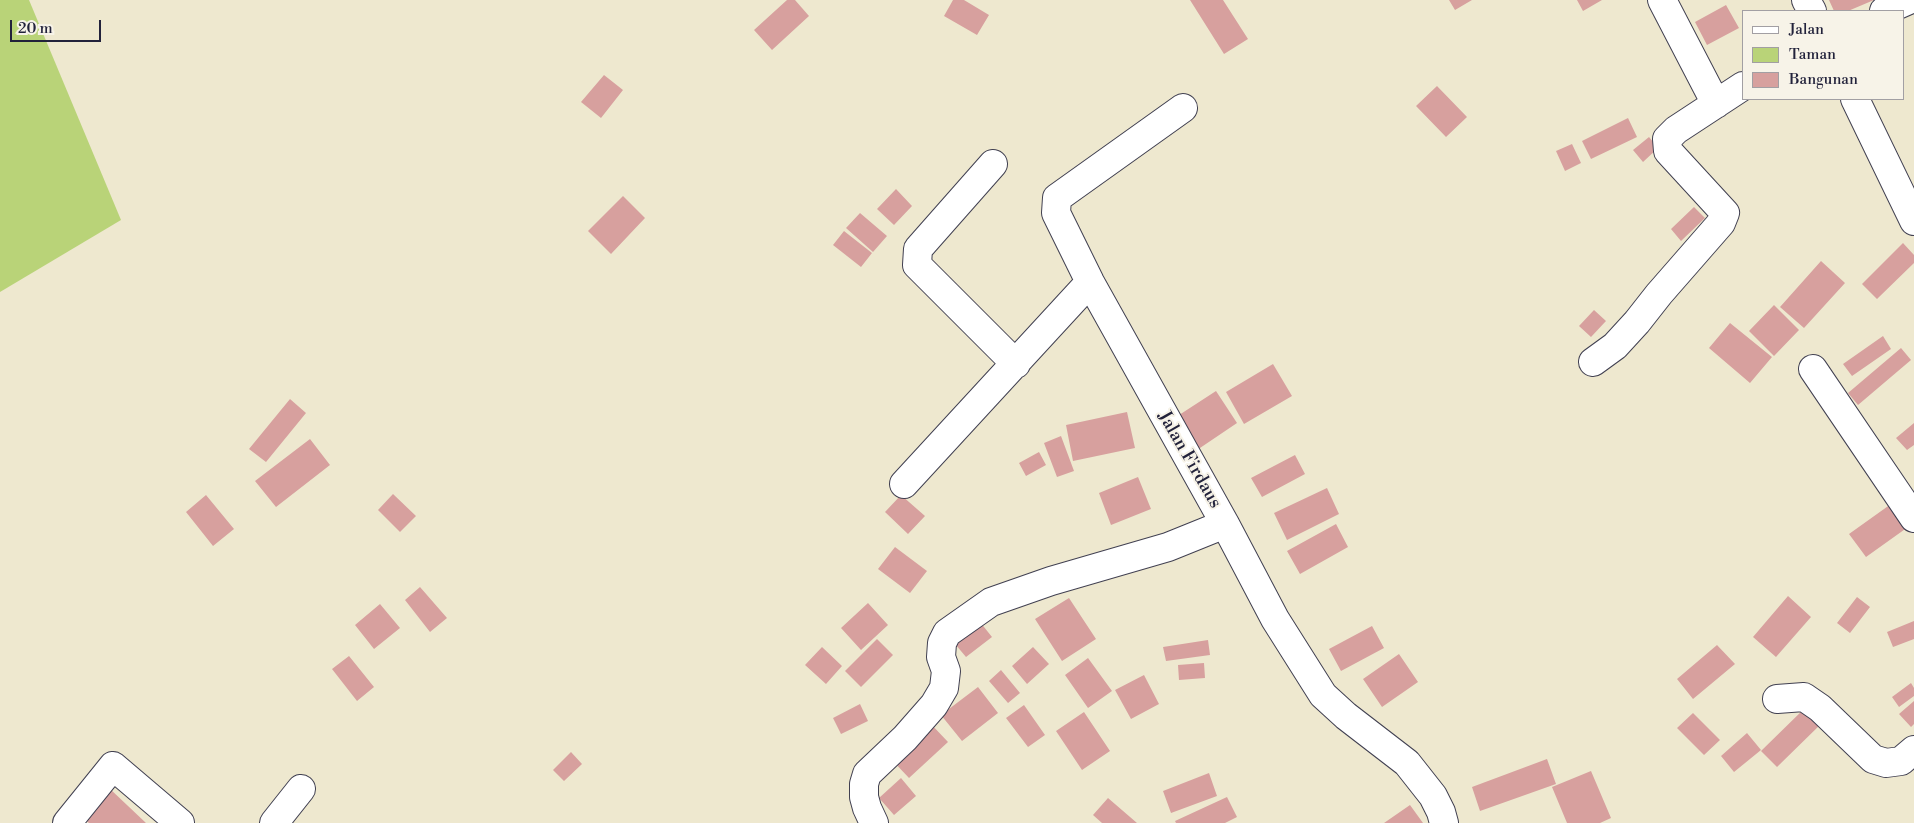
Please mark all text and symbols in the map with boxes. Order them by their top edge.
scale bar [12,10,104,42]
legend [1742,10,1904,100]
text: 20 m [18,19,53,38]
text: Jalan [1789,20,1824,39]
text: Taman [1789,45,1836,64]
text: Bangunan [1789,70,1858,89]
street label: Jalan Firdaus [1153,408,1225,512]

